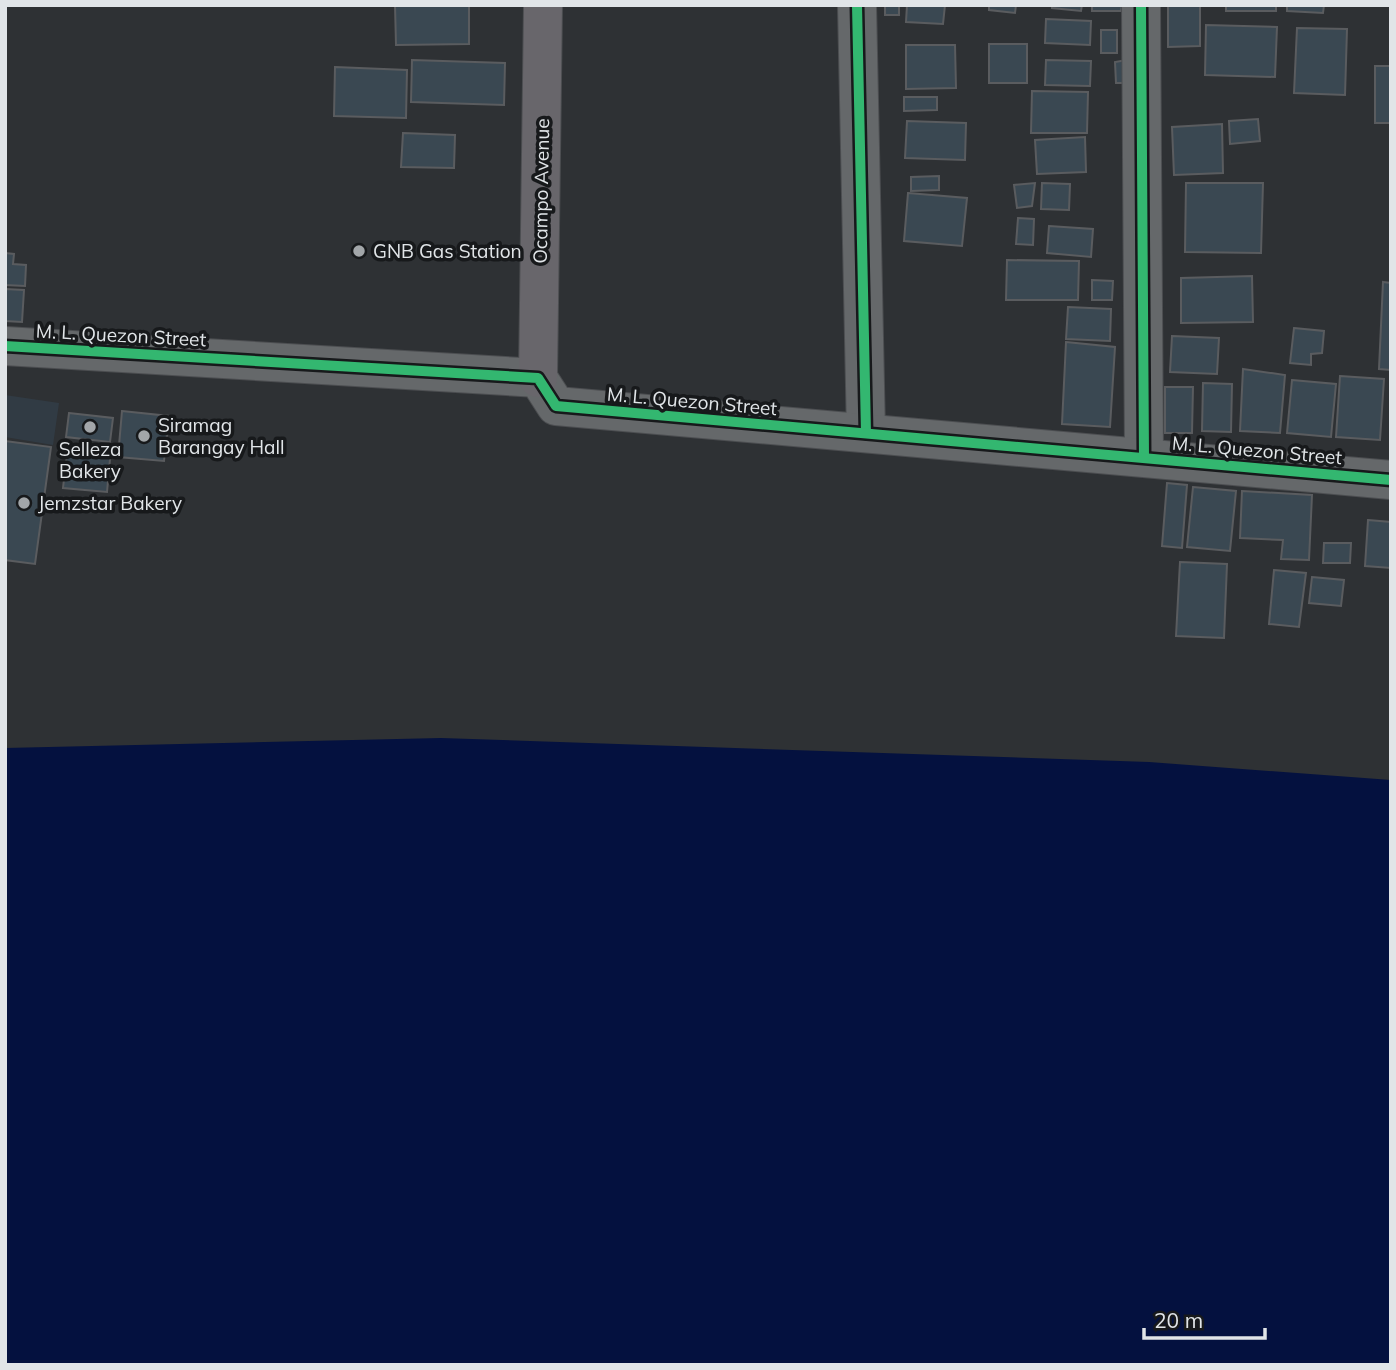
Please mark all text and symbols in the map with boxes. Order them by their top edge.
street label: Ocampo Avenue [528,118,554,264]
place label: GNB Gas Station [373,239,522,263]
marker: GNB Gas Station [351,243,367,259]
street label: M. L. Quezon Street [35,319,207,351]
street label: M. L. Quezon Street [606,382,778,420]
place label: Siramag Barangay Hall [158,413,284,459]
marker: Selleza Bakery [82,419,98,435]
marker: Siramag Barangay Hall [136,428,152,444]
street label: M. L. Quezon Street [1171,431,1343,469]
place label: Selleza Bakery [59,437,121,483]
place label: Jemzstar Bakery [38,491,182,515]
marker: Jemzstar Bakery [16,495,32,511]
scale bar [1144,1296,1265,1340]
text: 20 m [1154,1307,1203,1333]

